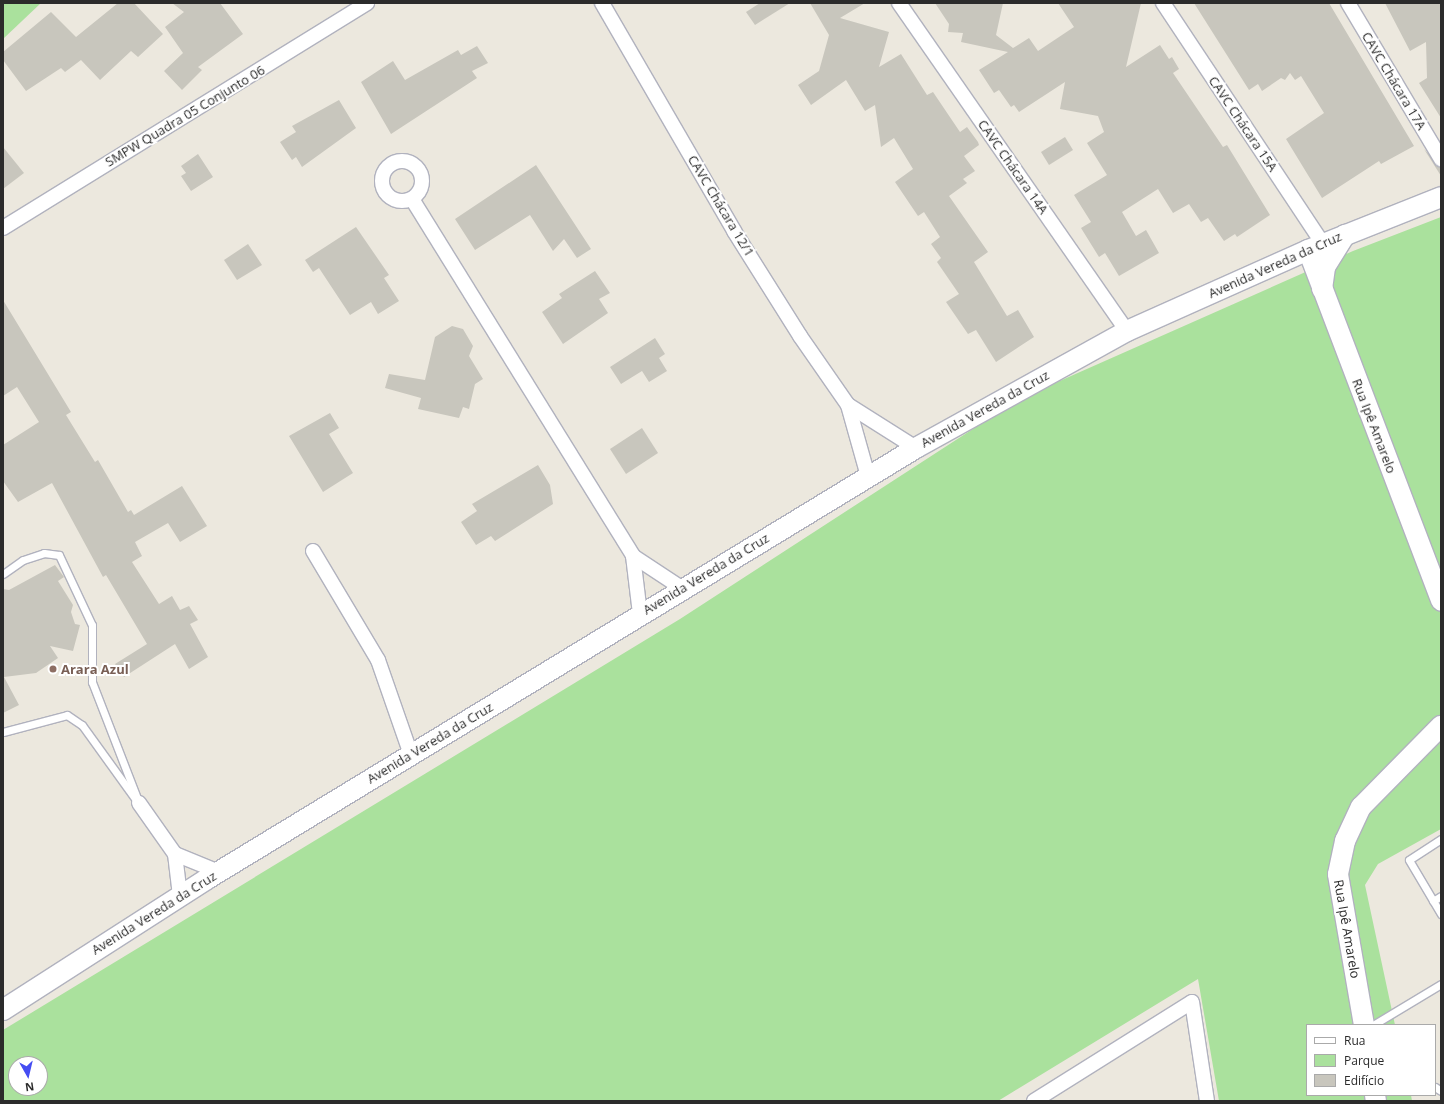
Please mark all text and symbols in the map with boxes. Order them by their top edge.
street label: CAVC Chácara 17A [1359,29,1429,133]
street label: SMPW Quadra 05 Conjunto 06 [102,62,268,170]
street label: CAVC Chácara 15A [1205,73,1281,175]
street label: CAVC Chácara 14A [975,117,1051,217]
street label: CAVC Chácara 12/1 [685,152,757,260]
street label: Avenida Vereda da Cruz [1206,229,1344,301]
street label: Avenida Vereda da Cruz [918,367,1052,451]
street label: Rua Ipê Amarelo [1349,377,1399,475]
street label: Avenida Vereda da Cruz [640,530,772,618]
place label: Arara Azul [61,661,129,677]
marker: Arara Azul [48,664,58,674]
street label: Avenida Vereda da Cruz [364,699,496,787]
street label: Avenida Vereda da Cruz [89,868,219,958]
street label: Rua Ipê Amarelo [1331,878,1363,980]
legend [1306,1024,1436,1096]
text: Rua [1344,1032,1365,1049]
text: Parque [1344,1052,1384,1069]
north arrow [8,1056,48,1096]
text: Edifício [1344,1072,1384,1089]
text: N [24,1079,35,1095]

